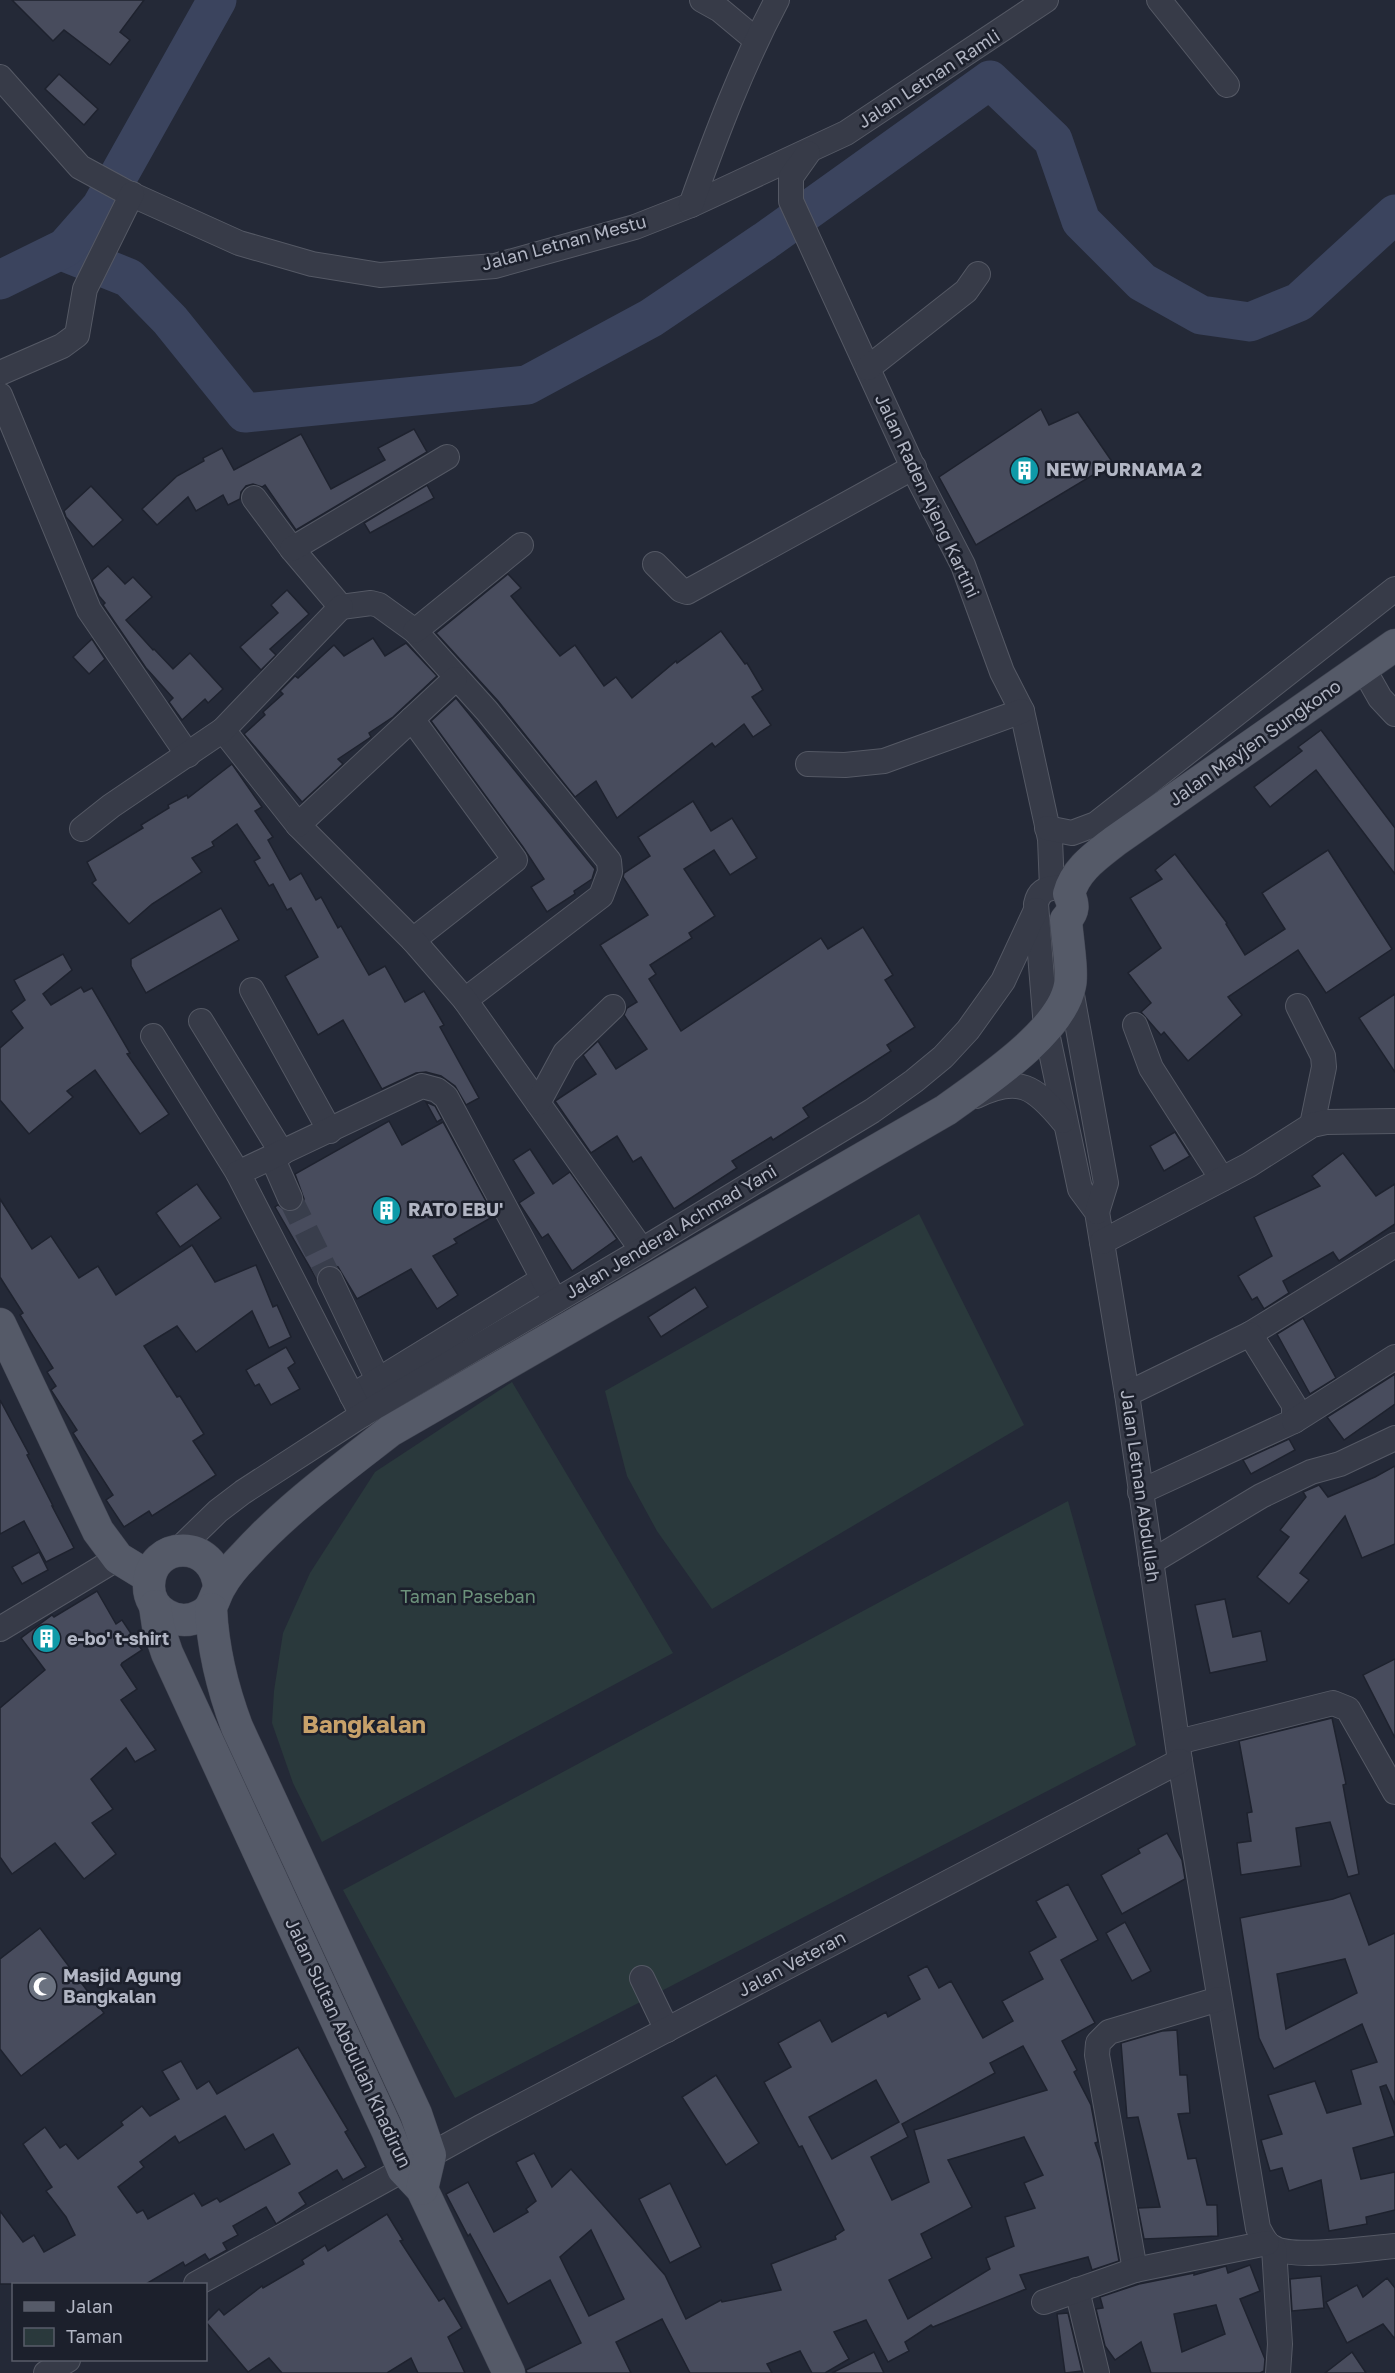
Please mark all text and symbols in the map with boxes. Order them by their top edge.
street label: Jalan Letnan Ramli [853,24,1004,132]
street label: Jalan Letnan Mestu [479,209,649,275]
street label: Jalan Raden Ajeng Kartini [871,390,985,601]
building icon: NEW PURNAMA 2 [1009,454,1041,486]
place label: NEW PURNAMA 2 [1046,458,1202,480]
street label: Jalan Mayjen Sungkono [1164,674,1345,810]
street label: Jalan Jenderal Achmad Yani [561,1159,780,1303]
building icon: RATO EBU' [371,1194,403,1226]
place label: RATO EBU' [408,1198,503,1220]
street label: Jalan Letnan Abdullah [1117,1388,1165,1583]
park label: Taman Paseban [400,1585,536,1607]
building icon: e-bo' t-shirt [30,1623,62,1655]
place label: e-bo' t-shirt [67,1627,169,1649]
district label: Bangkalan [302,1709,426,1738]
street label: Jalan Sultan Abdullah Khadirun [281,1914,417,2171]
street label: Jalan Veteran [734,1926,849,2001]
place label: Masjid Agung Bangkalan [63,1964,181,2007]
mosque icon: Masjid Agung Bangkalan [26,1970,58,2002]
legend [12,2283,207,2361]
text: Jalan [66,2295,113,2317]
text: Taman [66,2325,123,2347]

